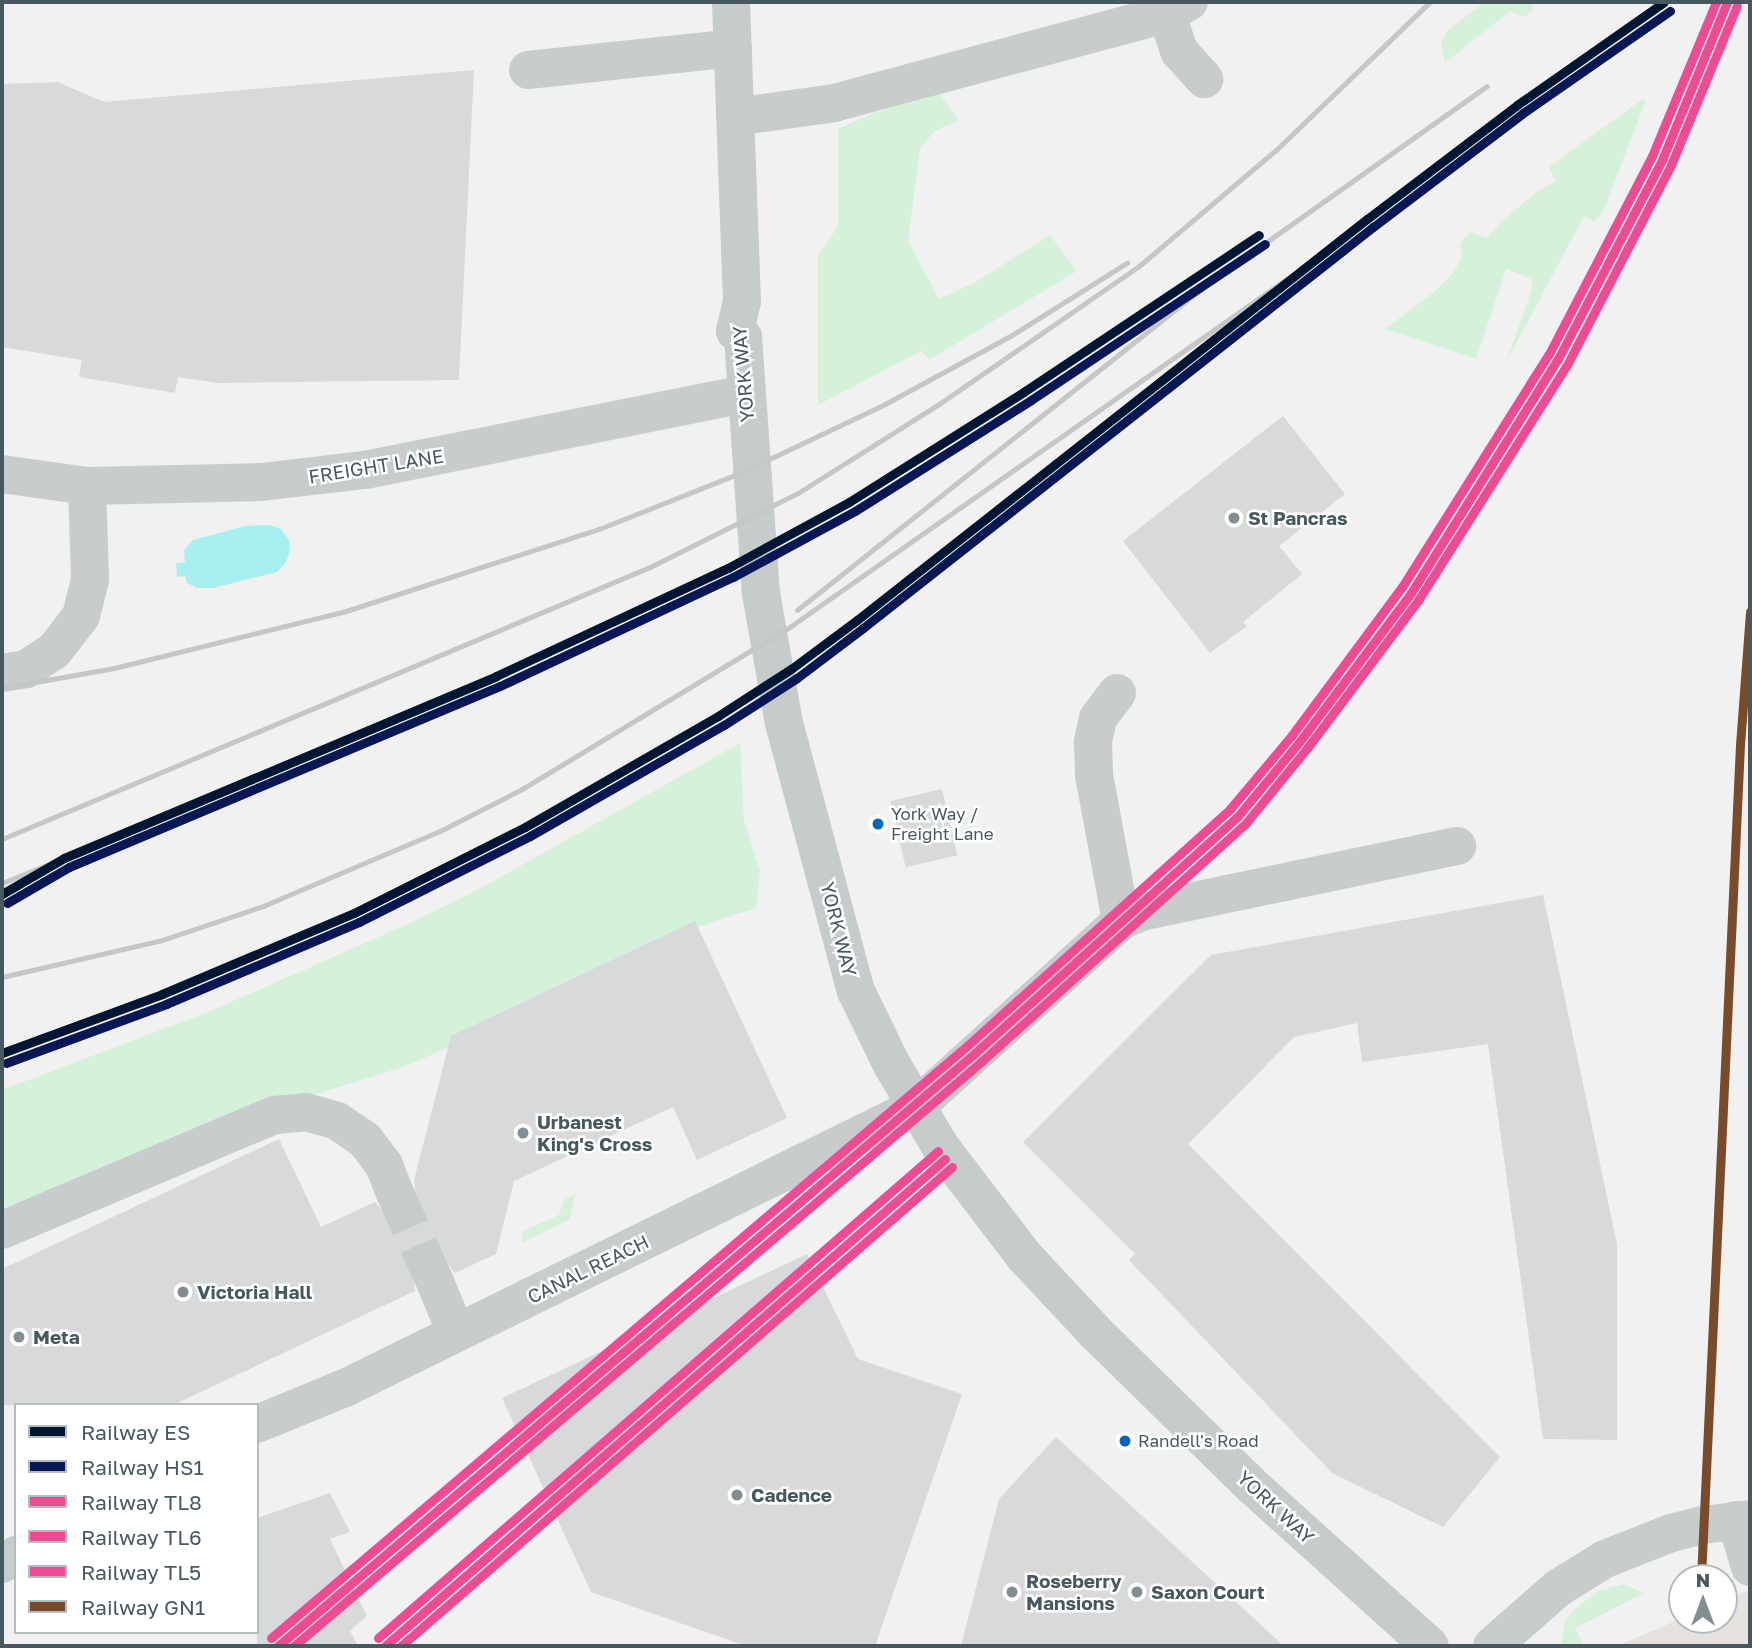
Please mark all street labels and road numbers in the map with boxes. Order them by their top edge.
street label: YORK WAY [727,325,759,423]
street label: FREIGHT LANE [307,444,445,488]
street label: YORK WAY [816,879,862,979]
street label: CANAL REACH [524,1230,652,1308]
street label: YORK WAY [1233,1466,1319,1548]

